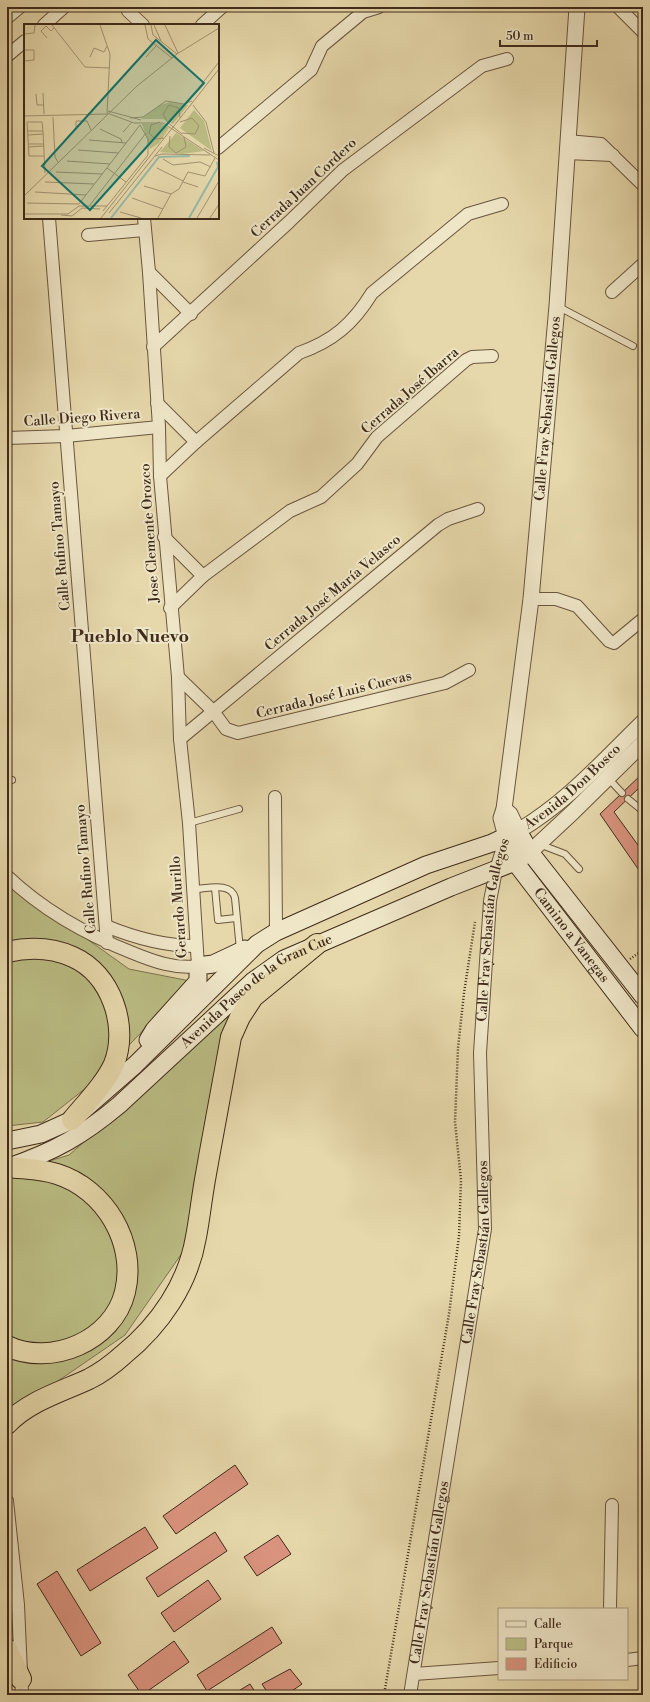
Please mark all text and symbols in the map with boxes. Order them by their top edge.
scale bar [500,22,597,48]
inset map [24,24,219,219]
text: 50 m [506,29,534,44]
street label: Cerrada Juan Cordero [247,134,361,242]
street label: Calle Fray Sebastián Gallegos [531,316,565,502]
street label: Cerrada José Ibarra [357,343,463,438]
street label: Calle Diego Rivera [23,405,142,431]
street label: Jose Clemente Orozco [136,463,164,604]
street label: Calle Rufino Tamayo [45,480,75,612]
street label: Cerrada José María Velasco [261,531,405,655]
district label: Pueblo Nuevo [71,625,189,648]
street label: Cerrada José Luis Cuevas [254,667,414,723]
street label: Avenida Don Bosco [520,740,625,834]
street label: Calle Rufino Tamayo [71,803,101,935]
street label: Calle Fray Sebastián Gallegos [473,836,514,1022]
street label: Gerardo Murillo [166,855,192,959]
street label: Camino a Vanegas [529,884,613,986]
street label: Avenida Paseo de la Gran Cue [176,930,335,1053]
street label: Calle Fray Sebastián Gallegos [458,1160,495,1346]
street label: Calle Fray Sebastián Gallegos [406,1480,453,1665]
legend [498,1608,628,1680]
text: Calle [534,1617,561,1632]
text: Parque [534,1637,573,1652]
text: Edificio [534,1657,577,1672]

